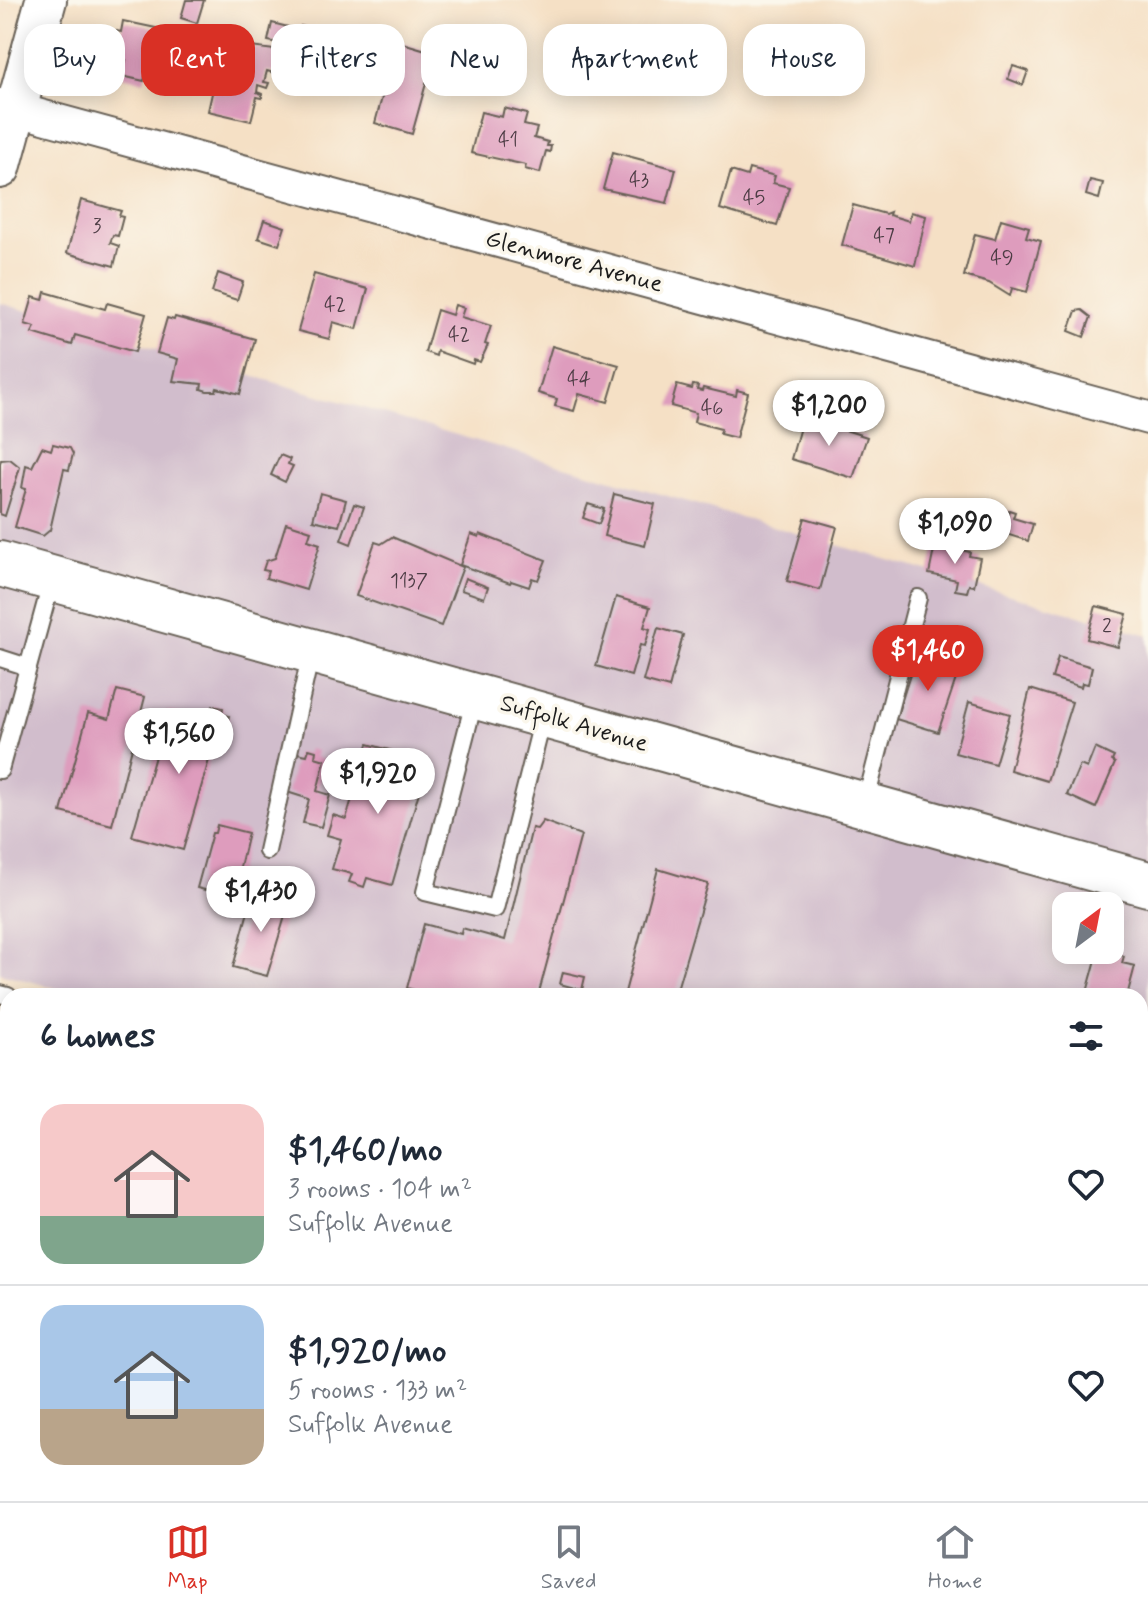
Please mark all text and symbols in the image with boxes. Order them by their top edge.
chip: Buy [24,24,125,96]
chip: Rent [141,24,255,96]
chip: Filters [271,24,405,96]
chip: New [421,24,527,96]
chip: Apartment [543,24,727,96]
chip: House [743,24,865,96]
house number: 41 [498,127,518,154]
house number: 43 [629,167,649,194]
house number: 45 [743,185,765,212]
house number: 3 [92,213,102,240]
street label: Glenmore Avenue [482,223,666,301]
house number: 47 [873,223,895,250]
house number: 49 [990,245,1014,272]
house number: 42 [324,292,346,319]
house number: 42 [448,322,470,349]
house number: 44 [567,366,591,393]
pin: $1,200 [764,380,894,448]
text: $1,200 [791,389,867,423]
house number: 46 [701,395,723,422]
pin: $1,090 [890,498,1020,566]
text: $1,090 [917,507,993,541]
house number: 1137 [390,568,428,595]
house number: 2 [1102,613,1112,640]
pin: $1,460 [863,625,993,693]
text: $1,460 [890,634,966,668]
street label: Suffolk Avenue [496,688,652,762]
pin: $1,560 [114,708,244,776]
text: $1,560 [142,717,216,751]
pin: $1,920 [313,748,443,816]
text: $1,920 [339,757,417,791]
pin: $1,430 [196,866,326,934]
text: $1,430 [224,875,298,909]
north arrow [1052,892,1124,964]
map controls [1052,892,1124,964]
text: 6 homes [40,1014,155,1059]
icon: filters [1064,1014,1108,1058]
text: $1,460/mo [288,1128,443,1173]
icon: home [104,1136,200,1232]
icon: heart [1064,1162,1108,1206]
text: 3 rooms · 104 m² [288,1173,472,1207]
text: Suffolk Avenue [288,1207,453,1241]
text: $1,920/mo [288,1329,447,1374]
icon: home [104,1337,200,1433]
icon: heart [1064,1363,1108,1407]
text: 5 rooms · 133 m² [288,1374,467,1408]
text: Suffolk Avenue [288,1408,453,1442]
tab: Map [166,1520,210,1596]
tab: Saved [541,1520,596,1596]
tab: Home [928,1520,982,1596]

